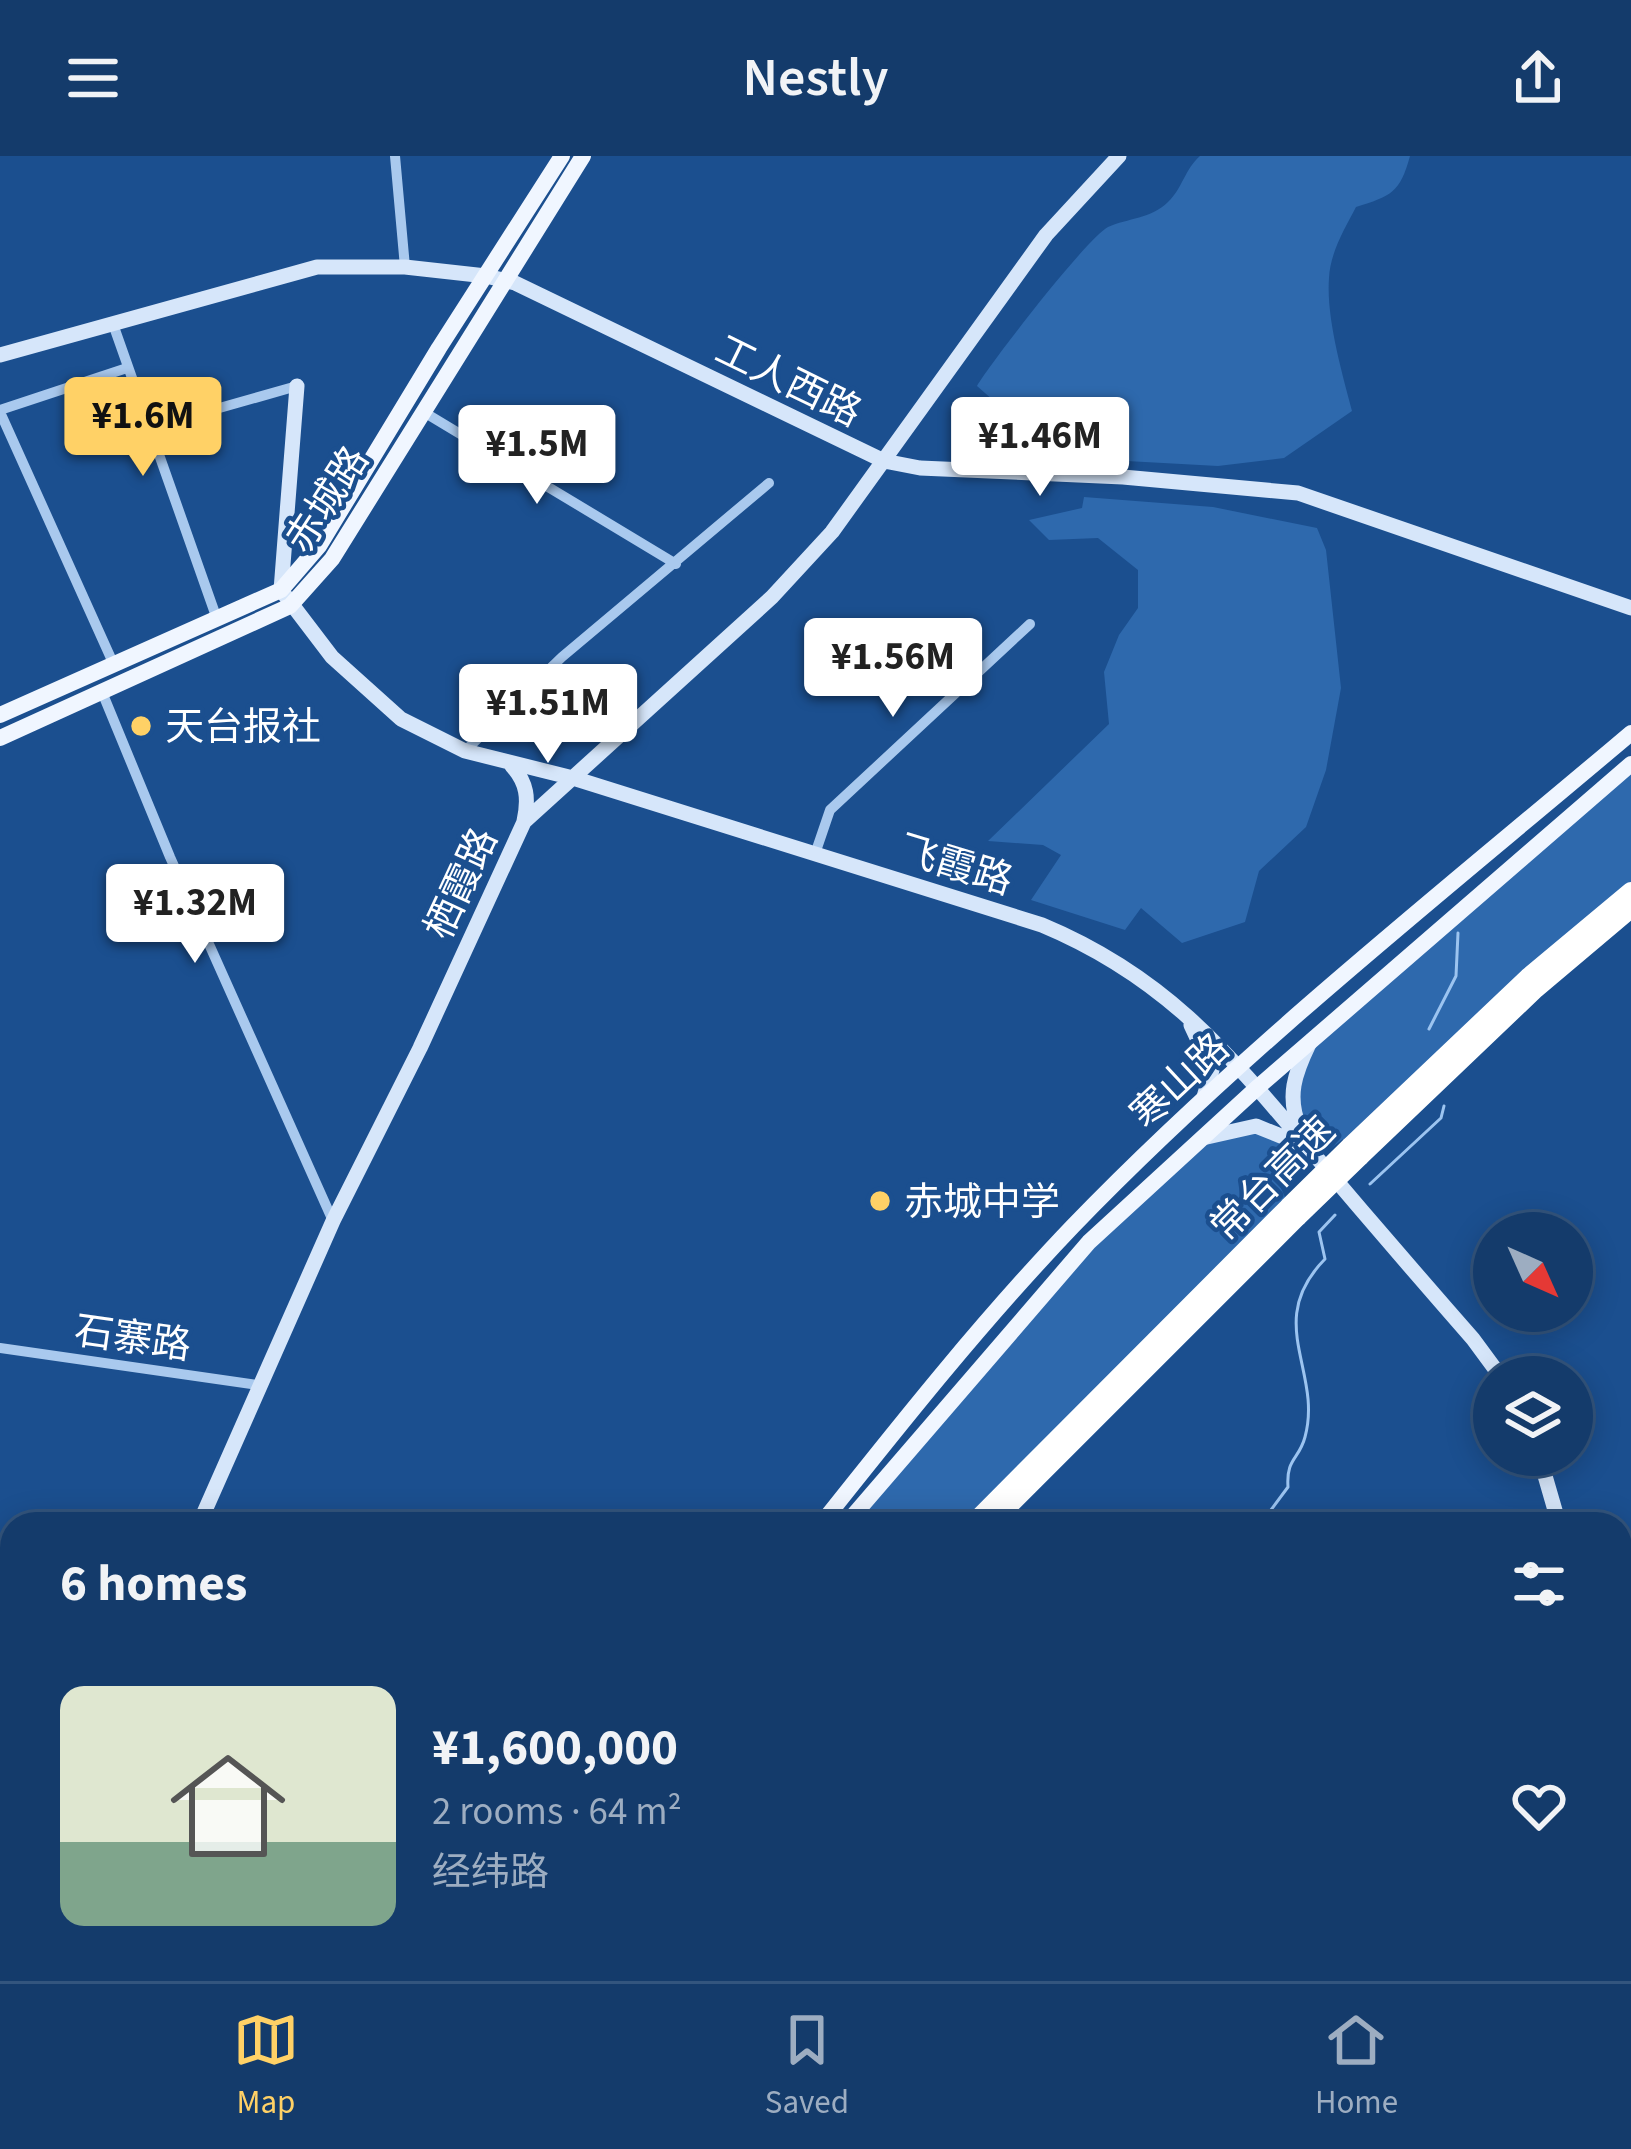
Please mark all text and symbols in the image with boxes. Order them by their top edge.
text: Nestly [743,40,888,117]
icon: menu [60,45,126,111]
icon: share [1505,45,1571,111]
street label: 工人西路 [706,322,871,441]
pin: ¥1.6M [59,377,227,479]
text: ¥1.6M [91,388,195,444]
pin: ¥1.46M [942,397,1138,499]
pin: ¥1.5M [453,405,621,507]
text: ¥1.46M [978,408,1102,464]
text: ¥1.5M [485,416,589,472]
street label: 赤城路 [272,436,383,564]
pin: ¥1.56M [795,618,991,720]
text: ¥1.56M [831,629,955,685]
pin: ¥1.51M [450,664,646,766]
text: ¥1.51M [486,675,610,731]
place label: 天台报社 [165,700,321,756]
marker: 天台报社 [128,713,154,739]
street label: 栖霞路 [412,819,512,949]
street label: 飞霞路 [891,822,1020,910]
pin: ¥1.32M [97,864,293,966]
text: ¥1.32M [133,875,257,931]
street label: 寒山路 [1118,1021,1242,1142]
street label: 常台高速 [1198,1104,1348,1254]
place label: 赤城中学 [904,1175,1060,1231]
marker: 赤城中学 [867,1188,893,1214]
north arrow [1473,1212,1593,1332]
map controls [1473,1212,1593,1476]
street label: 石寨路 [71,1303,195,1375]
button: layers [1473,1356,1593,1476]
text: 6 homes [60,1548,247,1620]
icon: filters [1506,1551,1572,1617]
text: ¥1,600,000 [432,1712,678,1784]
icon: home [156,1734,300,1878]
icon: heart [1506,1773,1572,1839]
text: 2 rooms · 64 m² [432,1784,682,1840]
text: 经纬路 [432,1845,549,1901]
tab: Map [233,2007,299,2126]
tab: Saved [765,2007,849,2126]
tab: Home [1315,2007,1398,2126]

